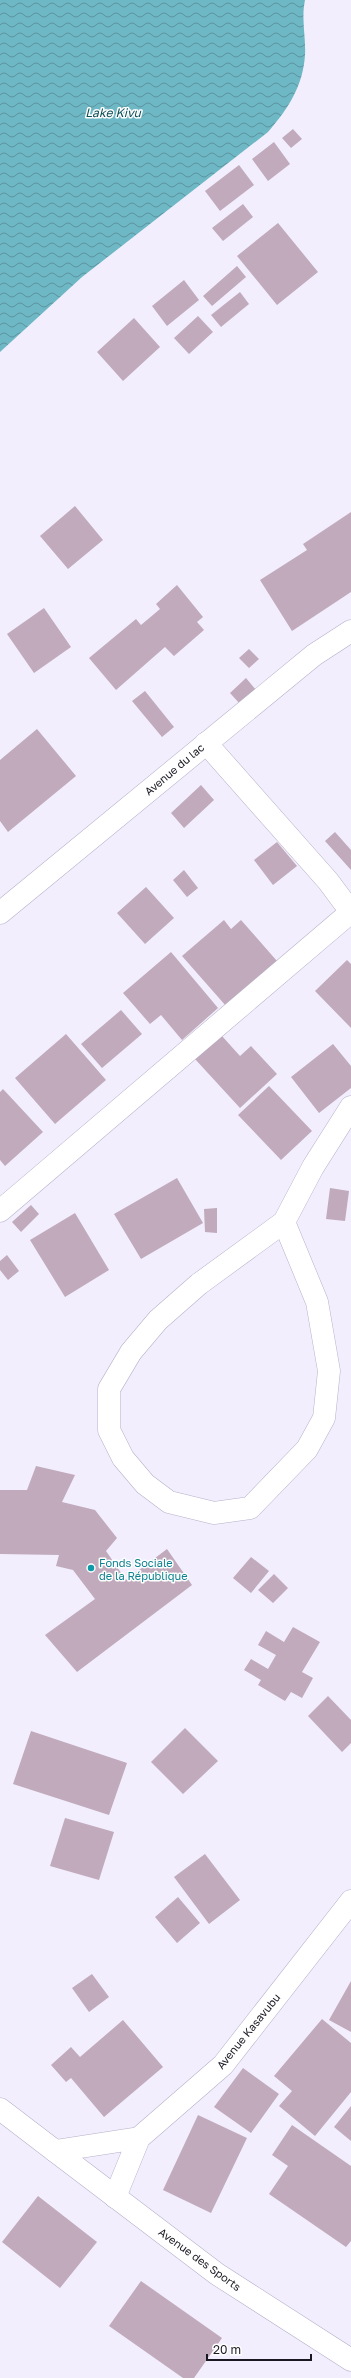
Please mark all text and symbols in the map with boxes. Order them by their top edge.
water label: Lake Kivu [85,105,142,120]
street label: Avenue du lac [142,740,206,798]
place label: Fonds Sociale de la République [99,1556,188,1582]
marker: Fonds Sociale de la République [86,1563,96,1573]
street label: Avenue Kasavubu [214,1991,282,2071]
street label: Avenue des Sports [156,2225,244,2293]
scale bar [207,2336,311,2362]
text: 20 m [213,2342,241,2357]

